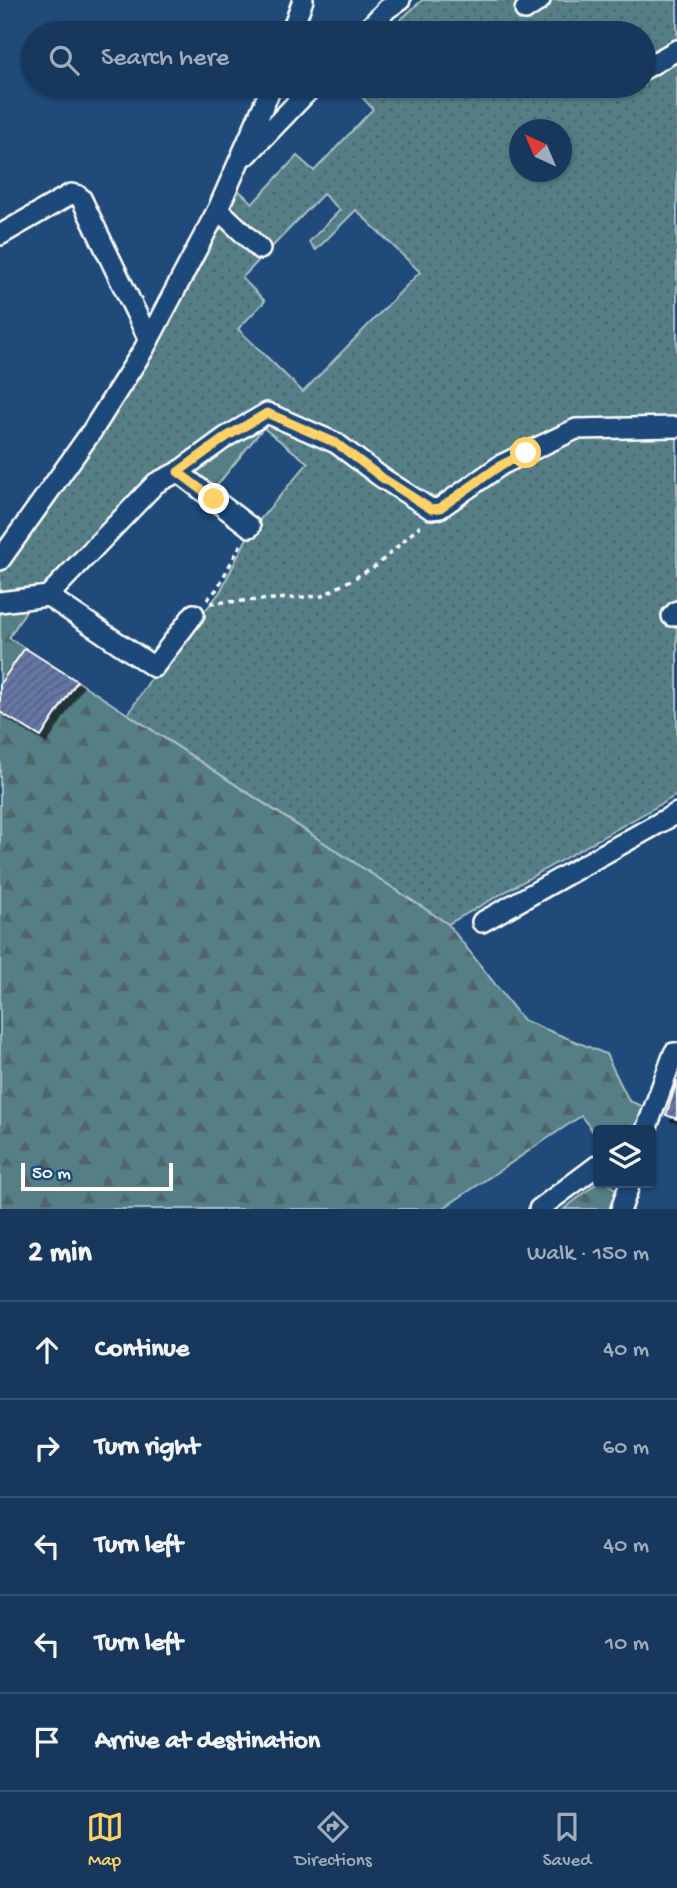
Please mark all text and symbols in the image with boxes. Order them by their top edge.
search box [21,21,656,98]
icon: search [45,41,83,79]
text: Search here [101,44,229,75]
north arrow [509,119,572,182]
route start [510,437,541,468]
route end [198,483,229,514]
map controls [593,1125,656,1188]
button: layers [593,1125,656,1188]
scale bar [21,1160,173,1192]
text: 50 m [32,1163,71,1186]
text: 2 min [28,1237,92,1272]
text: Walk · 150 m [527,1241,649,1268]
icon: ahead [28,1331,66,1369]
text: Continue [95,1335,189,1366]
text: 40 m [603,1337,649,1364]
icon: right [28,1429,66,1467]
text: Turn right [95,1433,199,1464]
text: 60 m [603,1435,649,1462]
icon: left [28,1527,66,1565]
text: Turn left [95,1531,183,1562]
text: 40 m [603,1533,649,1560]
icon: left [28,1625,66,1663]
text: Turn left [95,1629,183,1660]
text: 10 m [605,1631,649,1658]
icon: arrive [28,1723,66,1761]
text: Arrive at destination [95,1727,320,1758]
tab: Map [86,1808,124,1873]
tab: Directions [295,1808,372,1873]
tab: Saved [543,1808,591,1873]

